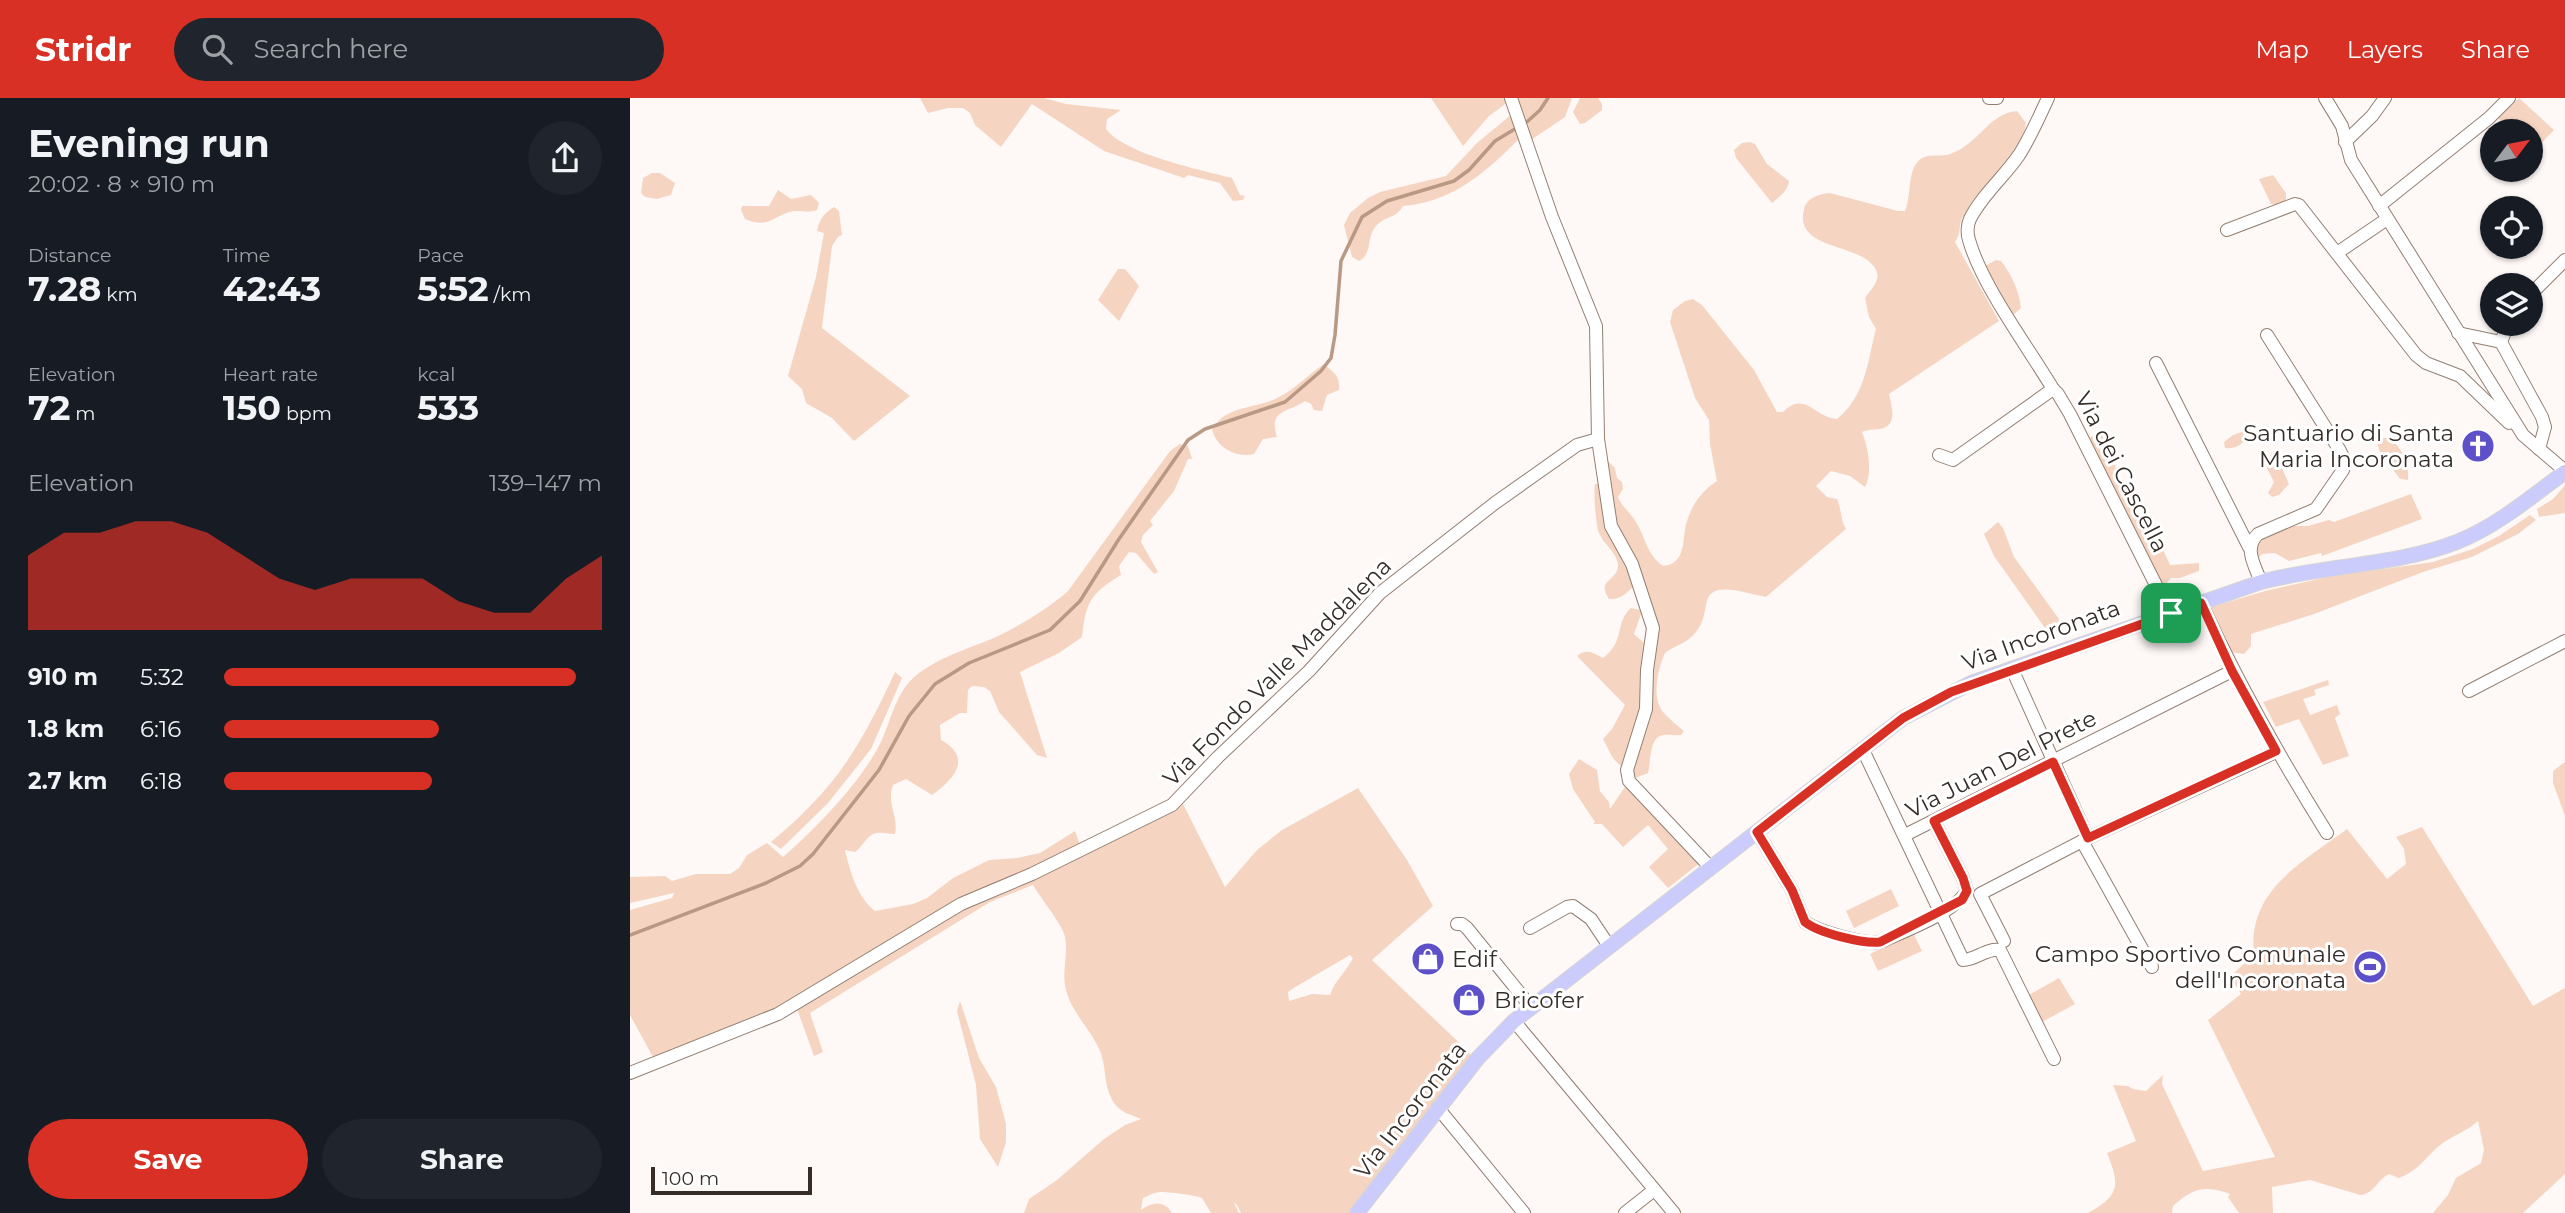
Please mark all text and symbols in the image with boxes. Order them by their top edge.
search box [174,18,664,81]
text: Stridr [35,29,132,69]
icon: search [198,30,236,68]
text: Search here [254,33,408,65]
text: Map [2255,35,2309,64]
text: Layers [2347,35,2423,64]
text: Share [2461,35,2530,64]
north arrow [2480,119,2543,182]
map controls [2480,119,2543,336]
text: Evening run [28,120,270,167]
button: share [528,121,602,195]
text: 20:02 · 8 × 910 m [28,170,215,198]
button: locate [2480,196,2543,259]
text: Distance [28,244,111,267]
text: Time [223,244,270,267]
text: Pace [417,244,464,267]
text: 7.28 [28,267,101,310]
text: 42:43 [223,267,321,310]
text: 5:52 [417,267,489,310]
button: layers [2480,273,2543,336]
text: km [101,283,138,306]
text: /km [489,283,531,306]
text: Elevation [28,363,116,386]
text: Heart rate [223,363,318,386]
text: kcal [417,363,455,386]
text: 72 [28,386,70,429]
text: 150 [223,386,281,429]
text: 533 [417,386,479,429]
street label: Via dei Cascella [2069,387,2175,557]
text: m [70,402,96,425]
text: bpm [281,402,332,425]
place label: Santuario di Santa Maria Incoronata [2243,419,2454,473]
church icon: Santuario di Santa Maria Incoronata [2459,427,2497,465]
text: Elevation [28,469,134,497]
text: 139–147 m [489,469,602,497]
street label: Via Fondo Valle Maddalena [1157,552,1397,792]
pin [2141,583,2201,643]
street label: Via Incoronata [1958,593,2124,677]
icon: arrive [2152,594,2190,632]
text: 910 m [28,663,98,691]
text: 5:32 [140,663,184,691]
street label: Via Juan Del Prete [1901,704,2101,824]
text: 1.8 km [28,715,104,743]
text: 6:16 [140,715,181,743]
text: 2.7 km [28,767,107,795]
text: 6:18 [140,767,182,795]
shop icon: Edif [1409,940,1447,978]
place label: Campo Sportivo Comunale dell'Incoronata [2035,940,2346,994]
place label: Edif [1452,945,1498,973]
sports icon: Campo Sportivo Comunale dell'Incoronata [2351,948,2389,986]
shop icon: Bricofer [1450,981,1488,1019]
place label: Bricofer [1494,986,1584,1014]
street label: Via Incoronata [1348,1036,1472,1184]
button: Save [28,1119,308,1199]
button: Share [322,1119,602,1199]
scale bar [651,1164,812,1196]
text: 100 m [662,1167,719,1190]

